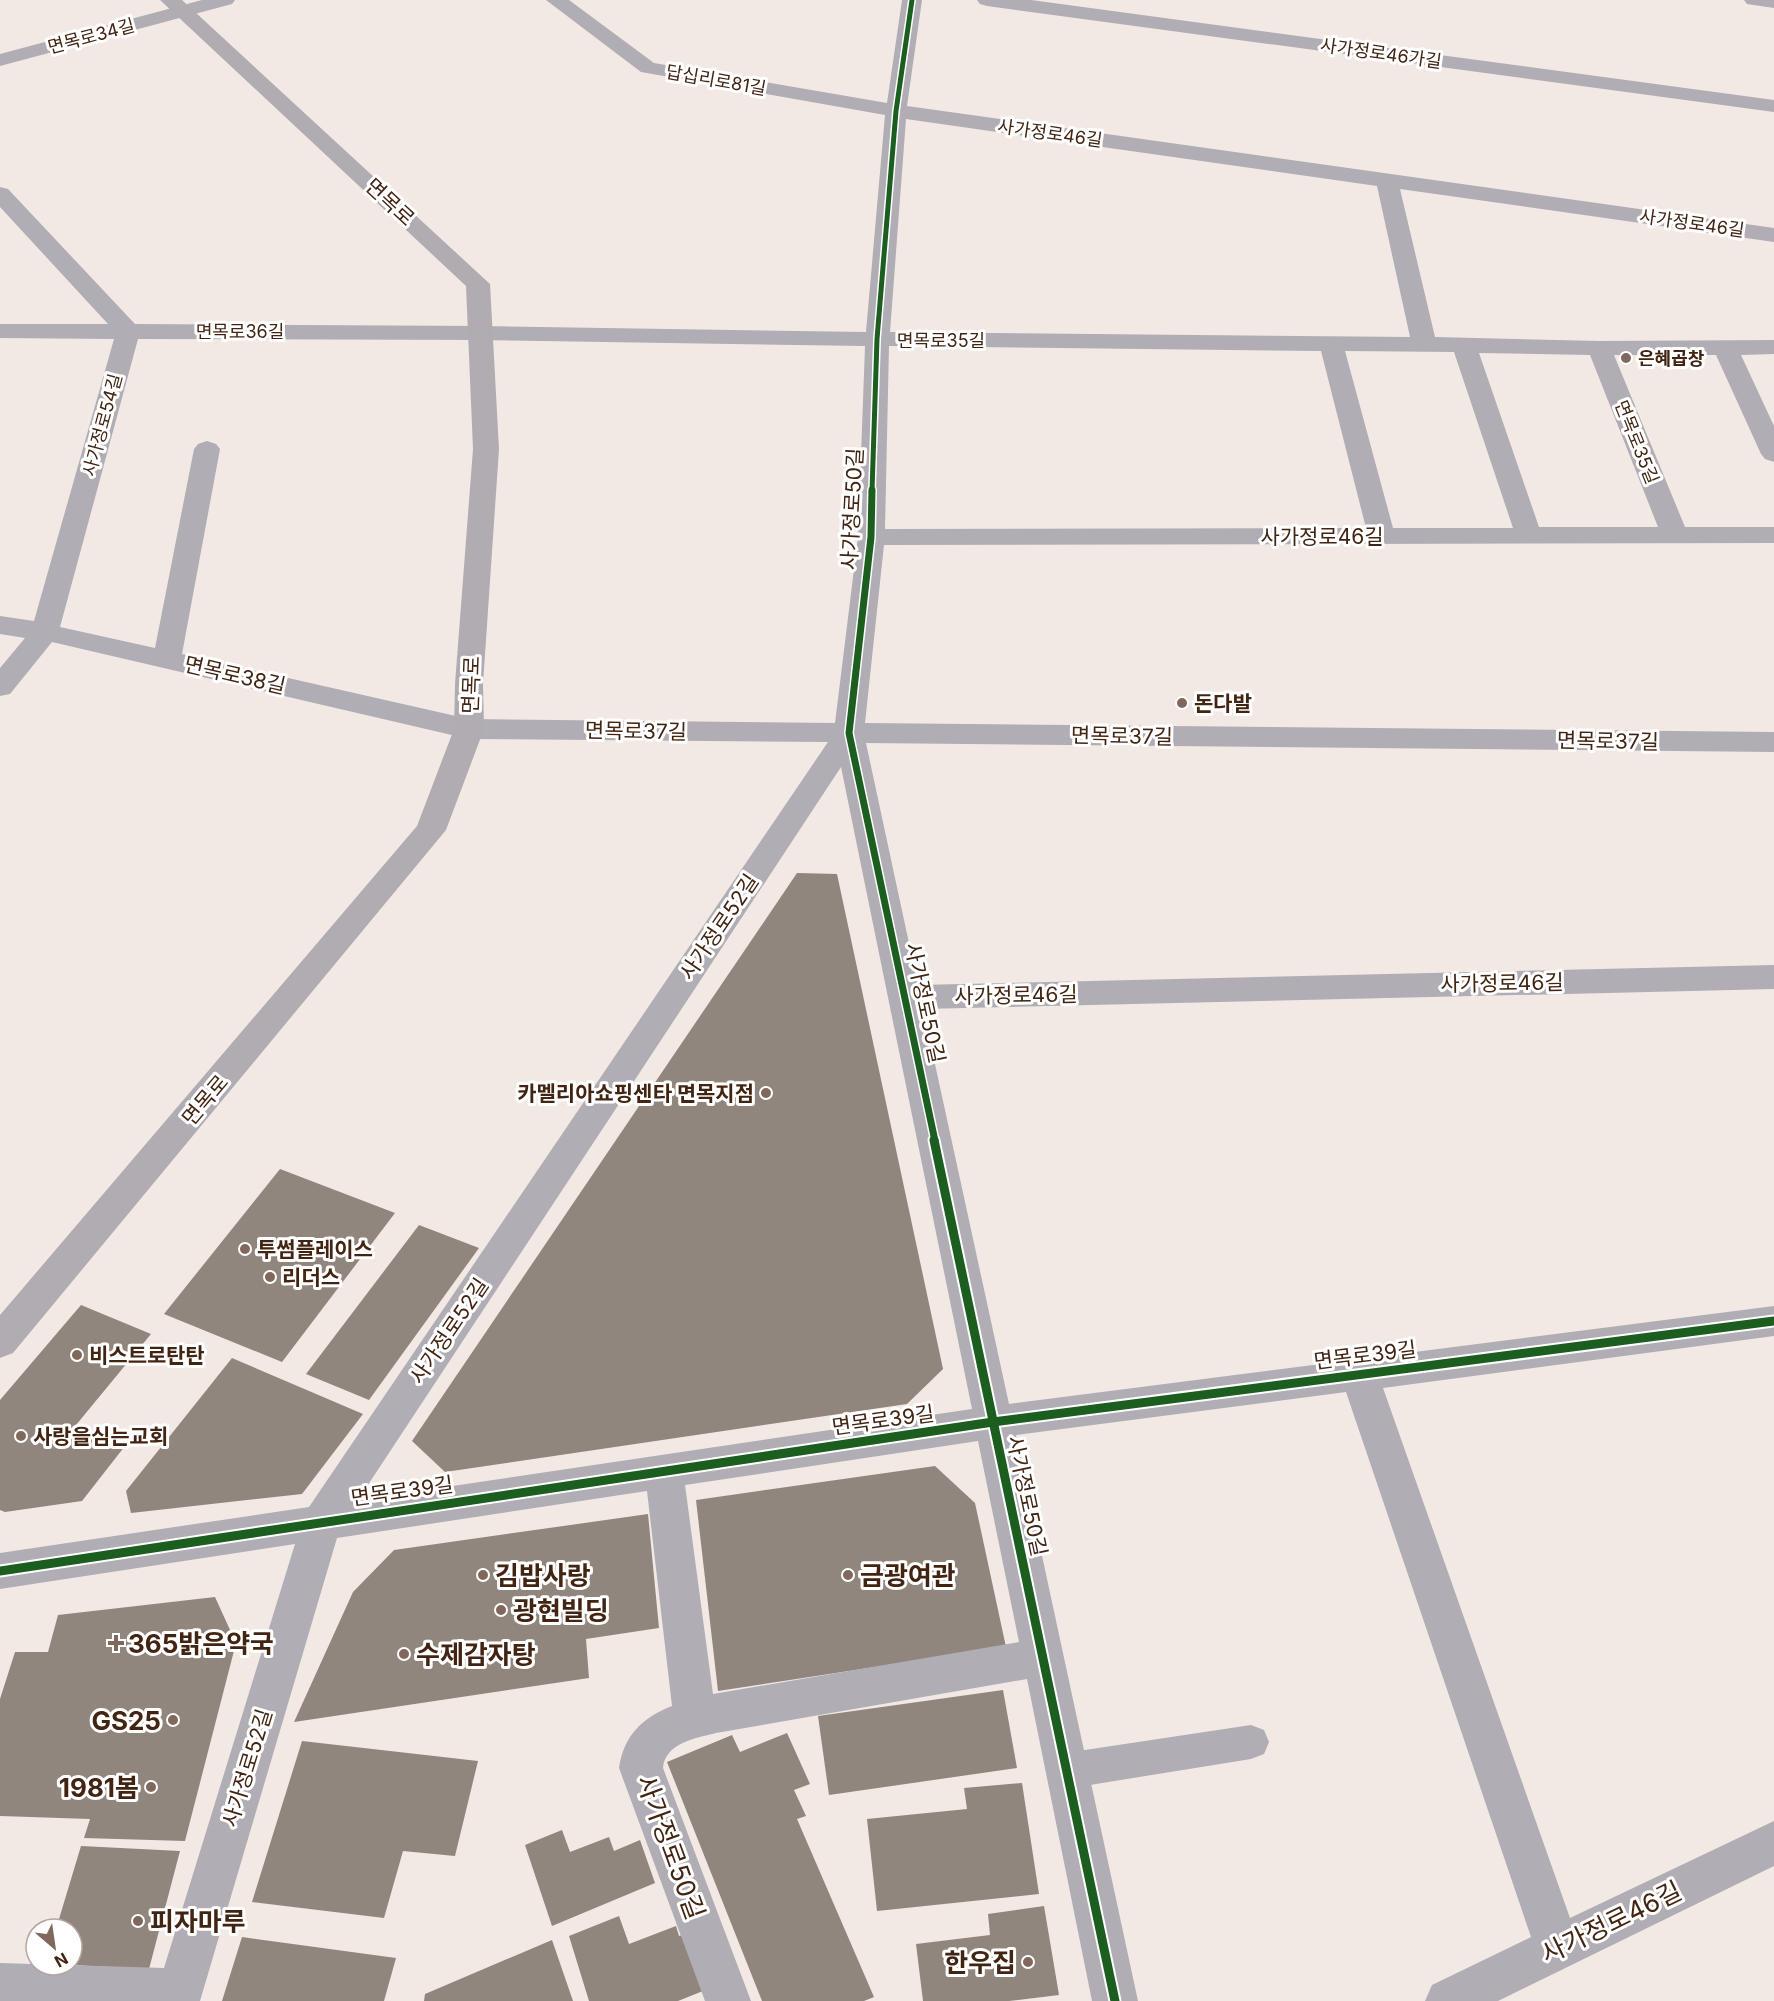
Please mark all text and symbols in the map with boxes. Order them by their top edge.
street label: 면목로34길 [45,14,137,58]
street label: 사가정로46가길 [1319,34,1443,72]
street label: 답십리로81길 [664,61,768,99]
street label: 사가정로46길 [996,115,1104,151]
street label: 면목로 [360,173,420,231]
street label: 사가정로46길 [1638,205,1746,241]
street label: 면목로36길 [196,321,284,342]
street label: 면목로35길 [897,330,985,351]
place label: 은혜곱창 [1638,348,1705,369]
marker: 은혜곱창 [1619,351,1633,365]
street label: 사가정로54길 [78,371,126,479]
street label: 면목로35길 [1611,397,1663,487]
street label: 사가정로50길 [836,447,868,571]
street label: 사가정로46길 [1260,524,1384,549]
street label: 면목로38길 [182,651,288,699]
street label: 면목로 [457,656,485,714]
place label: 돈다발 [1194,691,1252,716]
marker: 돈다발 [1175,696,1189,710]
street label: 면목로37길 [585,718,687,744]
street label: 면목로37길 [1071,723,1173,749]
street label: 면목로37길 [1557,728,1659,754]
street label: 사가정로52길 [674,869,764,985]
street label: 사가정로50길 [900,940,950,1066]
street label: 사가정로46길 [1440,969,1564,997]
street label: 사가정로46길 [954,981,1078,1009]
street label: 면목로 [177,1070,233,1130]
place label: 카멜리아쇼핑센타 면목지점 [517,1081,754,1106]
marker: 카멜리아쇼핑센타 면목지점 [759,1086,773,1100]
place label: 투썸플레이스 [257,1237,373,1262]
marker: 투썸플레이스 [238,1242,252,1256]
place label: 리더스 [282,1265,340,1290]
marker: 리더스 [263,1270,277,1284]
street label: 사가정로52길 [404,1273,494,1389]
street label: 면목로39길 [1312,1336,1418,1374]
place label: 비스트로탄탄 [89,1343,205,1368]
marker: 비스트로탄탄 [70,1348,84,1362]
street label: 면목로39길 [830,1400,936,1440]
place label: 사랑을심는교회 [33,1424,168,1449]
marker: 사랑을심는교회 [14,1429,28,1443]
street label: 사가정로50길 [1002,1433,1052,1559]
street label: 면목로39길 [349,1471,455,1511]
place label: 김밥사랑 [495,1560,591,1591]
place label: 금광여관 [860,1560,956,1591]
marker: 김밥사랑 [476,1568,490,1582]
marker: 금광여관 [841,1568,855,1582]
place label: 광현빌딩 [513,1595,609,1626]
marker: 광현빌딩 [494,1603,508,1617]
place label: 365밝은약국 [128,1628,274,1659]
marker: 365밝은약국 [109,1636,123,1650]
place label: 수제감자탕 [416,1639,536,1670]
marker: 수제감자탕 [397,1647,411,1661]
place label: GS25 [91,1705,161,1736]
street label: 사가정로52길 [217,1706,277,1830]
marker: GS25 [166,1713,180,1727]
street label: 사가정로50길 [630,1770,712,1924]
place label: 1981봄 [59,1772,139,1803]
marker: 1981봄 [144,1780,158,1794]
street label: 사가정로46길 [1536,1875,1686,1969]
place label: 피자마루 [150,1906,246,1937]
marker: 피자마루 [131,1914,145,1928]
north arrow [24,1917,84,1977]
place label: 한우집 [944,1947,1016,1978]
text: N [51,1948,71,1972]
marker: 한우집 [1021,1955,1035,1969]

